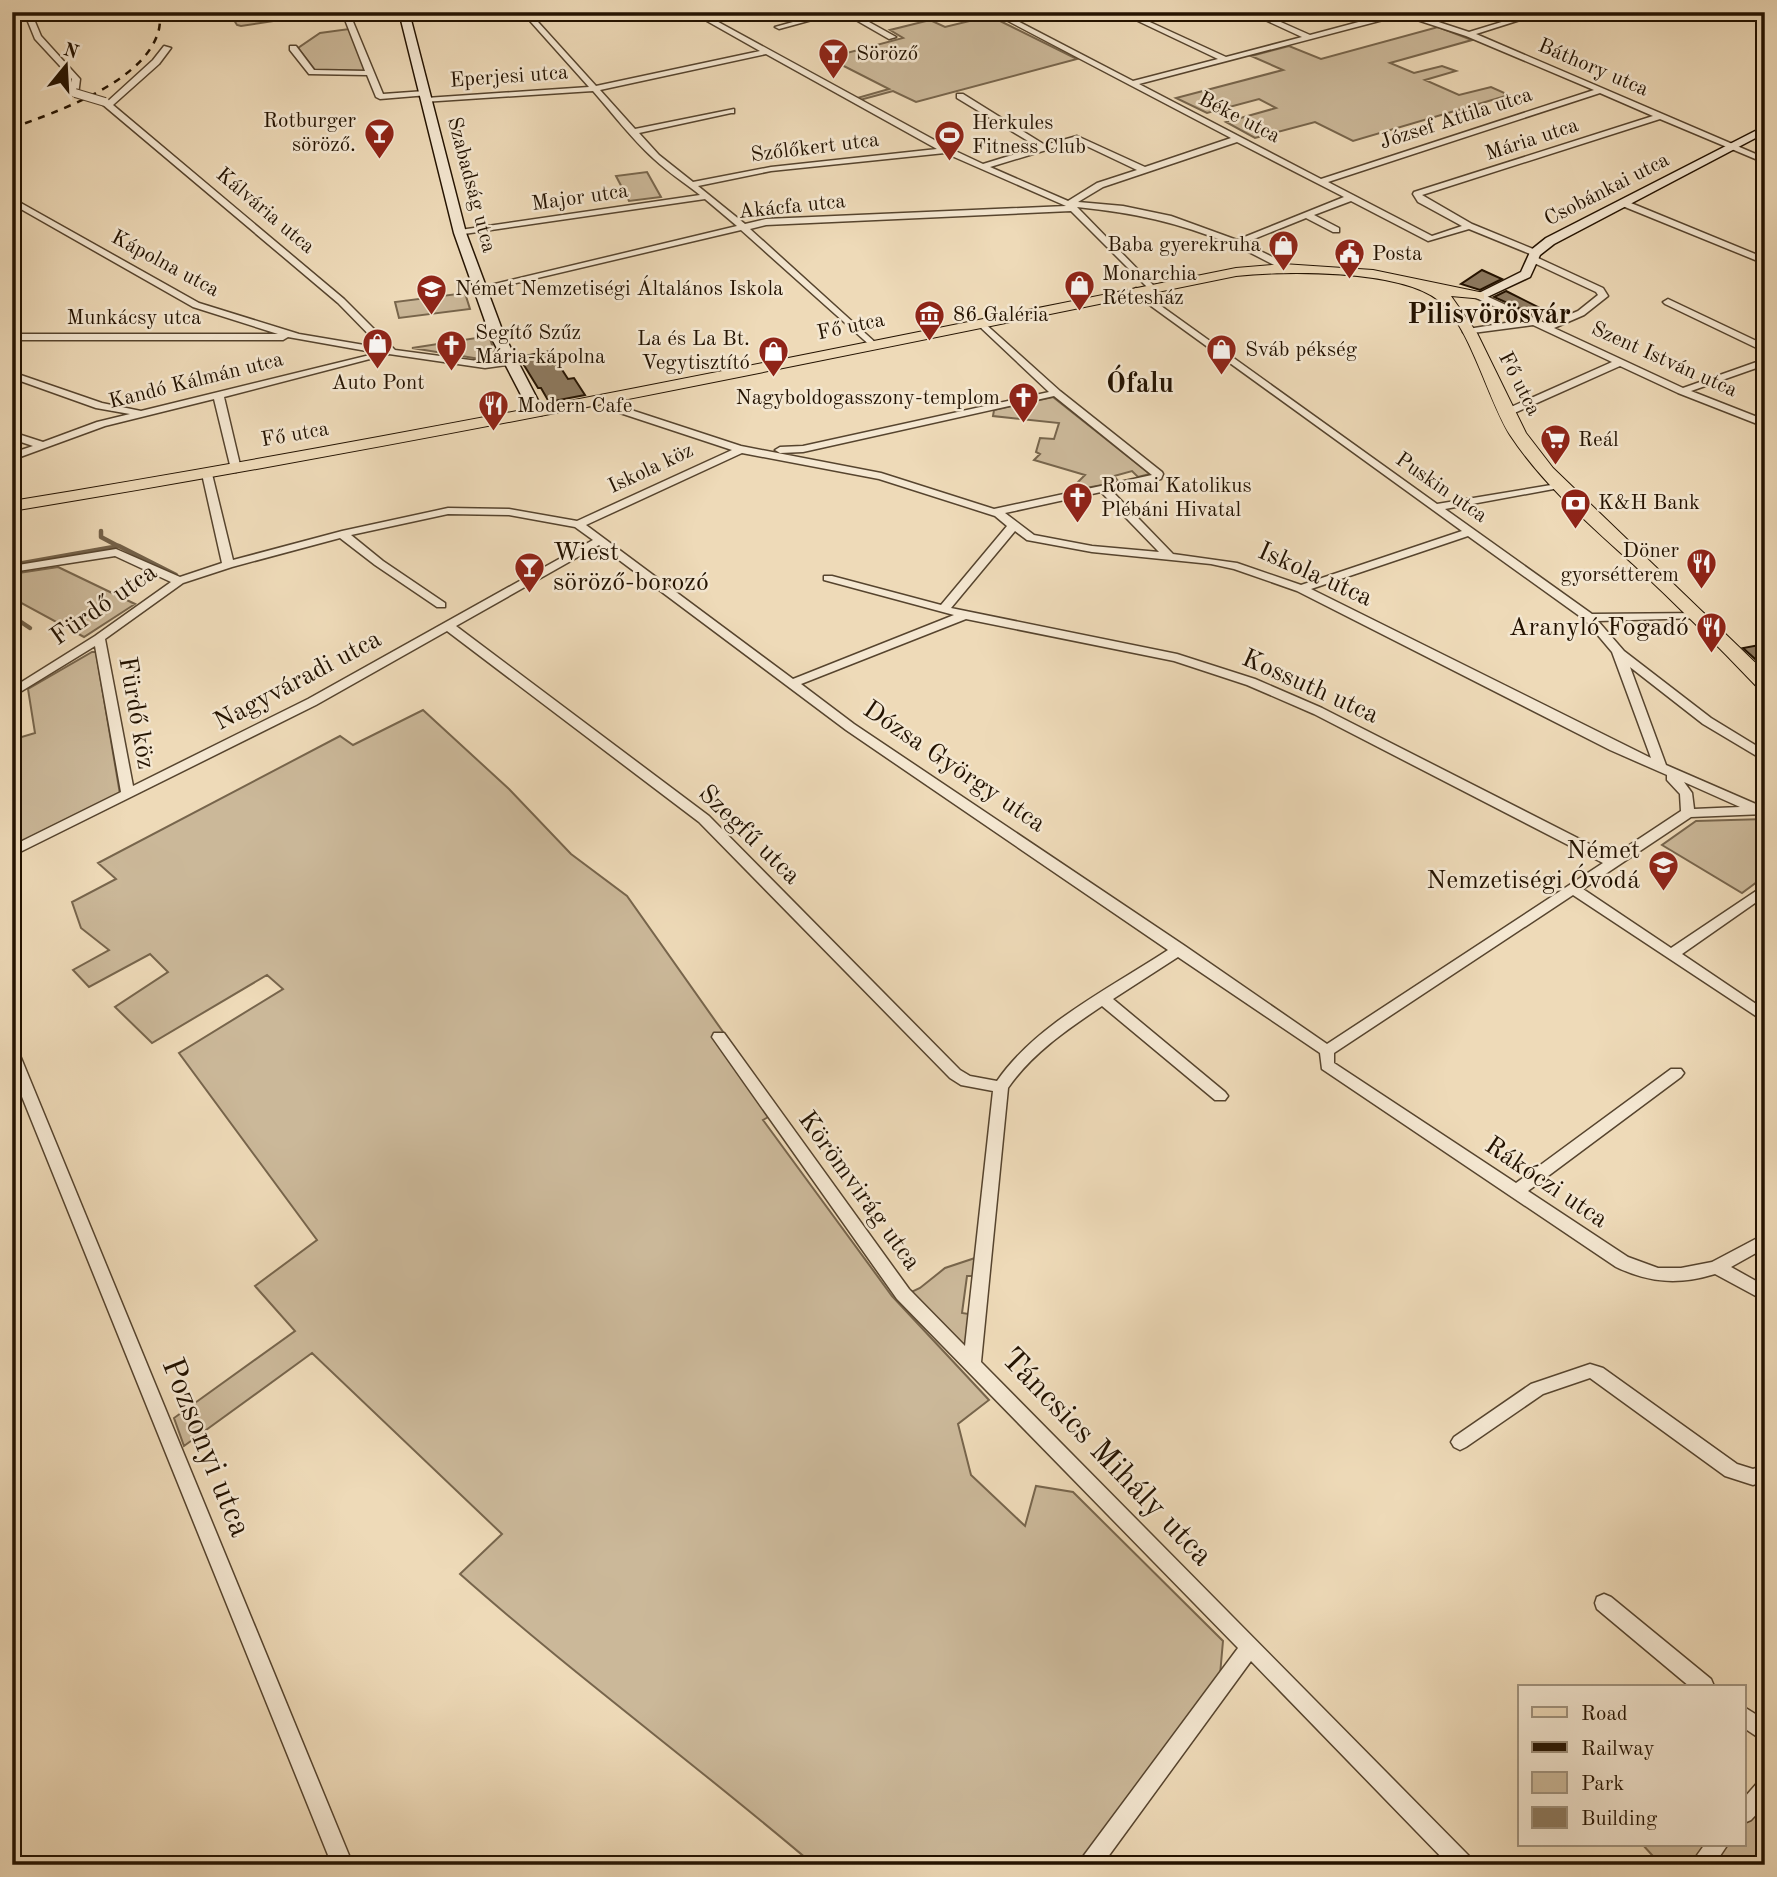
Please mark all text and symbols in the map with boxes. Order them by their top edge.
north arrow [32,32,102,102]
street label: Báthory utca [1535,35,1651,101]
bar icon: Söröző [816,37,850,81]
text: N [61,41,81,64]
place label: Söröző [856,44,918,65]
street label: Eperjesi utca [449,62,569,92]
street label: József Attila utca [1377,84,1535,154]
street label: Béke utca [1195,89,1283,147]
place label: Rotburger söröző. [263,111,356,156]
place label: Herkules Fitness Club [972,113,1086,158]
street label: Szabadság utca [443,115,499,255]
street label: Mária utca [1483,115,1581,165]
bar icon: Rotburger söröző. [362,116,396,160]
sports icon: Herkules Fitness Club [932,118,966,162]
street label: Szőlőkert utca [750,130,880,166]
street label: Csobánkai utca [1541,150,1673,230]
street label: Kálvária utca [212,164,318,258]
street label: Major utca [530,181,630,215]
street label: Akácfa utca [737,191,847,223]
street label: Kápolna utca [108,227,222,301]
shop icon: Baba gyerekruha [1267,228,1301,272]
place label: Baba gyerekruha [1107,235,1261,256]
public building icon: Posta [1332,237,1366,281]
place label: Posta [1372,244,1422,265]
place label: Monarchia Rétesház [1102,264,1197,309]
shop icon: Monarchia Rétesház [1062,269,1096,313]
school or university icon: Német Nemzetiségi Általános Iskola [415,272,449,316]
place label: Német Nemzetiségi Általános Iskola [455,275,783,300]
museum icon: 86 Galéria [913,298,947,342]
district label: Pilisvörösvár [1407,302,1571,330]
place label: 86 Galéria [953,305,1049,326]
street label: Munkácsy utca [67,308,201,329]
street label: Fő utca [815,310,887,344]
street label: Szent István utca [1588,318,1740,402]
place label: Segítő Szűz Mária-kápolna [475,323,605,368]
shop icon: Auto Pont [361,326,395,370]
church icon: Segítő Szűz Mária-kápolna [435,328,469,372]
place label: La és La Bt. Vegytisztító [637,329,750,374]
shop icon: Sváb pékség [1205,333,1239,377]
shop icon: La és La Bt. Vegytisztító [756,334,790,378]
place label: Sváb pékség [1245,340,1358,361]
street label: Kandó Kálmán utca [107,349,285,413]
street label: Fő utca [1494,349,1544,419]
district label: Ófalu [1106,364,1174,399]
place label: Auto Pont [331,373,425,394]
church icon: Nagyboldogasszony-templom [1006,381,1040,425]
place label: Nagyboldogasszony-templom [736,388,1000,409]
restaurant icon: Modern Cafe [477,389,511,433]
place label: Modern Cafe [517,396,633,417]
street label: Fő utca [259,419,331,451]
supermarket icon: Reál [1538,423,1572,467]
place label: Reál [1578,430,1619,451]
street label: Iskola köz [605,440,697,498]
street label: Puskin utca [1391,449,1491,527]
place label: Romai Katolikus Plébáni Hivatal [1101,476,1252,521]
church icon: Romai Katolikus Plébáni Hivatal [1061,481,1095,525]
bank icon: K&H Bank [1558,486,1592,530]
place label: K&H Bank [1598,493,1700,514]
street label: Iskola utca [1254,538,1376,612]
place label: Wiest söröző-borozó [553,540,709,596]
place label: Döner gyorsétterem [1560,541,1679,586]
restaurant icon: Döner gyorsétterem [1685,546,1719,590]
bar icon: Wiest söröző-borozó [513,551,547,595]
street label: Fürdő utca [46,559,162,651]
restaurant icon: Aranyló Fogadó [1695,611,1729,655]
place label: Aranyló Fogadó [1509,615,1689,641]
street label: Nagyváradi utca [210,626,386,736]
street label: Kossuth utca [1238,645,1382,729]
street label: Fürdő köz [113,655,159,771]
street label: Dózsa György utca [858,696,1050,838]
street label: Szegfű utca [693,780,805,890]
place label: Német Nemzetiségi Óvodá [1426,838,1640,894]
school or university icon: Német Nemzetiségi Óvodá [1646,849,1680,893]
street label: Körömvirág utca [793,1107,925,1275]
street label: Rákóczi utca [1480,1132,1612,1234]
street label: Táncsics Mihály utca [994,1343,1218,1573]
street label: Pozsonyi utca [155,1354,255,1542]
legend [1518,1685,1746,1846]
text: Road [1581,1704,1628,1725]
text: Railway [1581,1739,1655,1760]
text: Park [1581,1774,1624,1795]
text: Building [1581,1809,1658,1830]

